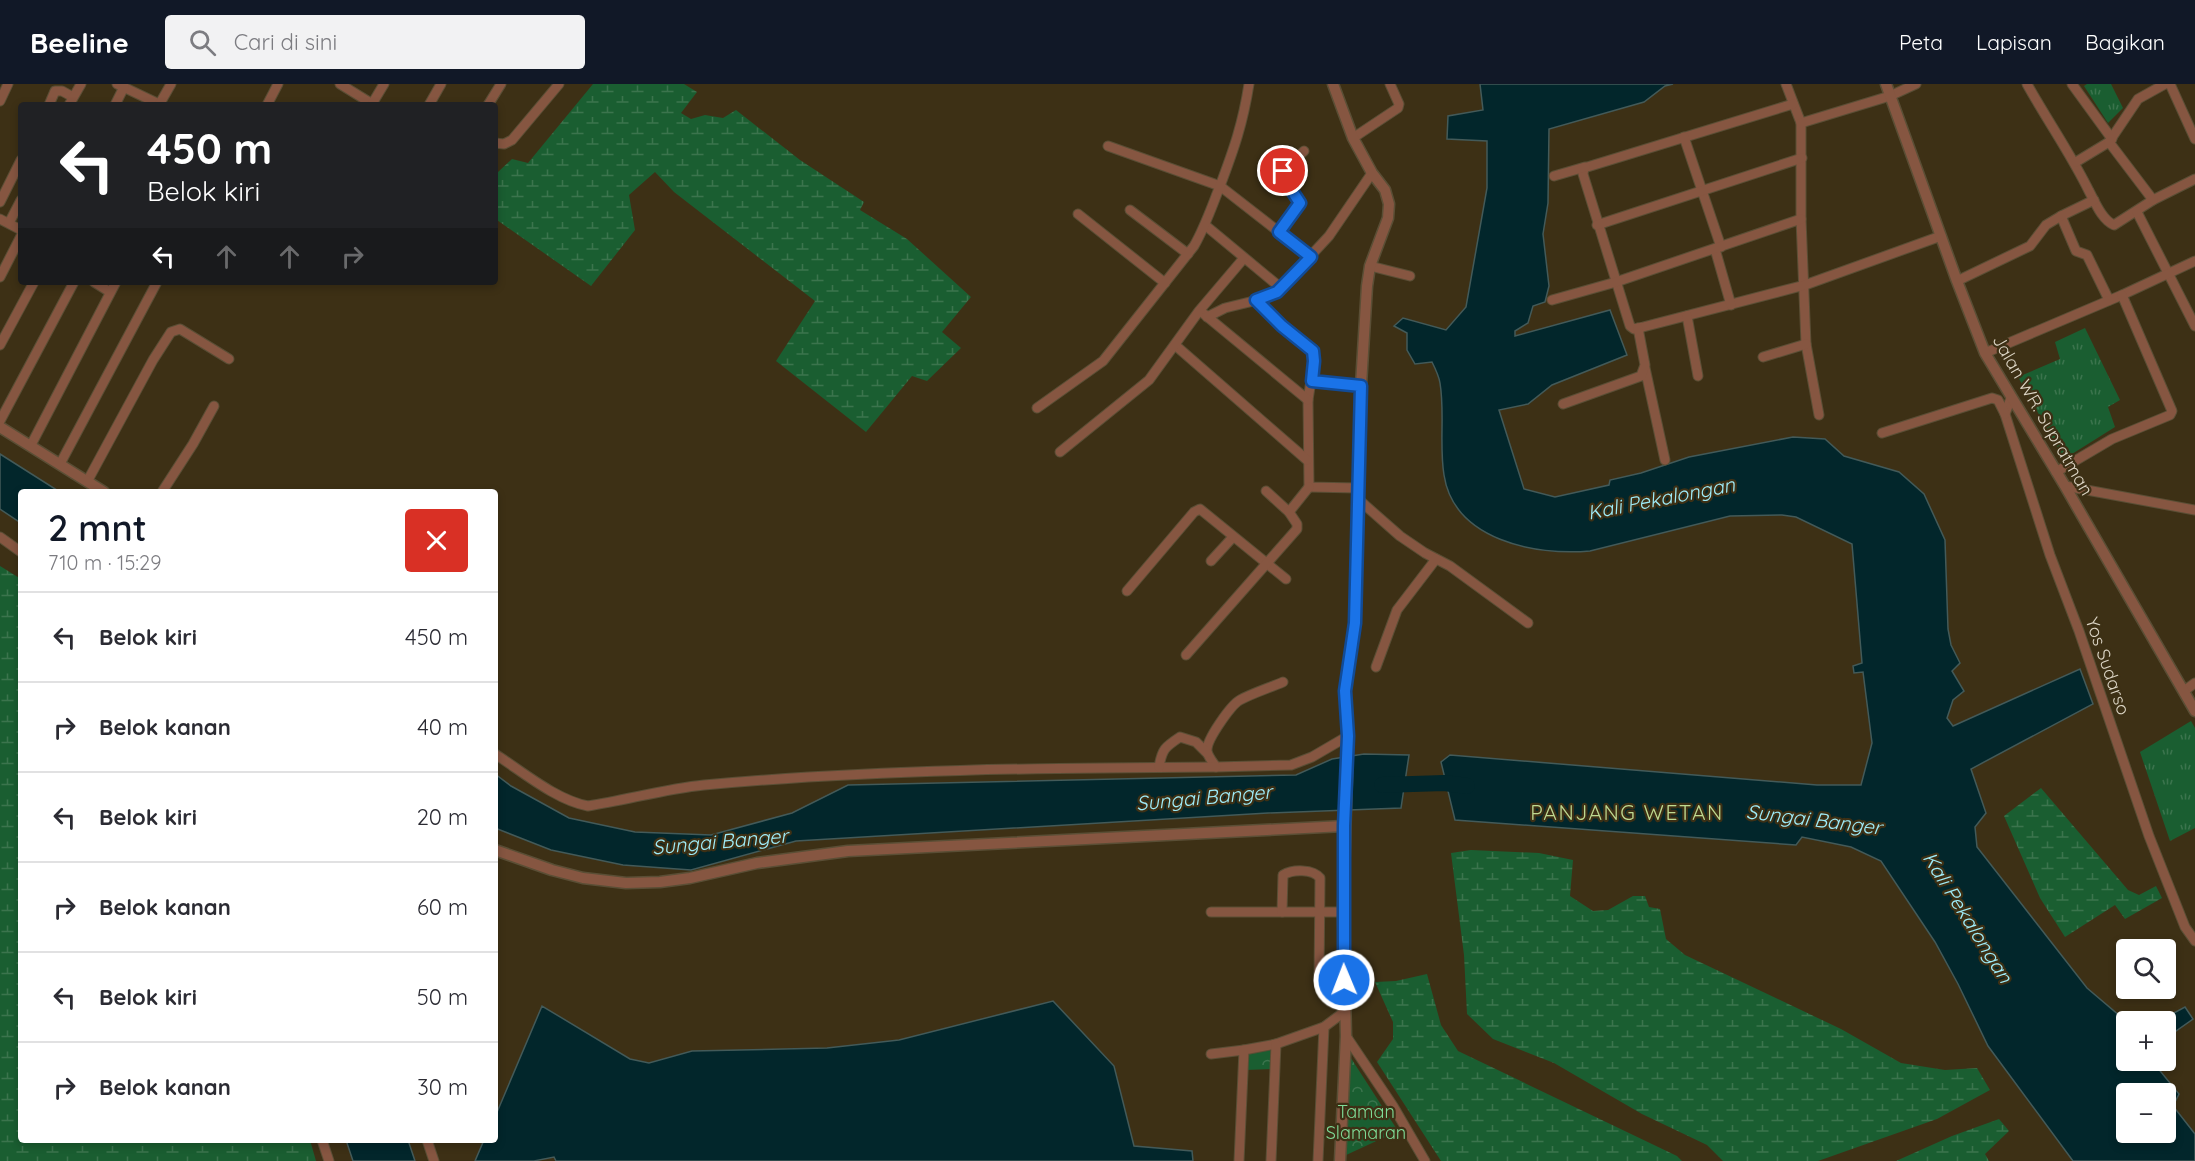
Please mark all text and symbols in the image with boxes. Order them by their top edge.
search box [165,15,585,69]
text: Beeline [30,25,129,60]
icon: search [186,26,219,59]
text: Cari di sini [234,28,337,56]
text: Peta [1899,29,1943,55]
text: Lapisan [1976,29,2052,55]
text: Bagikan [2085,29,2165,55]
text: 450 m [147,122,272,175]
icon: left [48,126,126,204]
pin [1257,145,1308,196]
icon: arrive [1266,154,1299,187]
text: Belok kiri [147,174,260,208]
icon: left [147,240,180,273]
icon: ahead [210,240,243,273]
icon: ahead [273,240,306,273]
icon: right [336,240,369,273]
street label: Jalan WR. Supratman [1988,330,2098,500]
water label: Kali Pekalongan [1585,471,1737,525]
text: 2 mnt [48,505,147,550]
button: close [405,509,468,572]
text: 710 m · 15:29 [48,550,161,575]
street label: Yos Sudarso [2081,614,2135,718]
icon: left [48,621,81,654]
text: Belok kiri [99,623,197,651]
text: 450 m [405,623,468,651]
icon: right [48,711,81,744]
text: Belok kanan [99,713,231,741]
text: 40 m [417,713,468,741]
water label: Sungai Banger [1135,778,1275,815]
water label: Sungai Banger [1745,798,1885,840]
district label: PANJANG WETAN [1530,799,1724,825]
icon: left [48,801,81,834]
text: Belok kiri [99,803,197,831]
text: 20 m [417,803,468,831]
water label: Sungai Banger [651,822,791,859]
water label: Kali Pekalongan [1918,847,2019,988]
icon: right [48,891,81,924]
text: Belok kanan [99,893,231,921]
text: 60 m [417,893,468,921]
map controls [2116,939,2176,1143]
button: search [2116,939,2176,999]
position arrow [1312,948,1376,1012]
icon: left [48,981,81,1014]
text: Belok kiri [99,983,197,1011]
text: 50 m [417,983,468,1011]
button: + [2116,1011,2176,1071]
icon: right [48,1071,81,1104]
text: Belok kanan [99,1073,231,1101]
text: 30 m [417,1073,468,1101]
button: − [2116,1083,2176,1143]
park label: Taman Slamaran [1326,1100,1406,1144]

